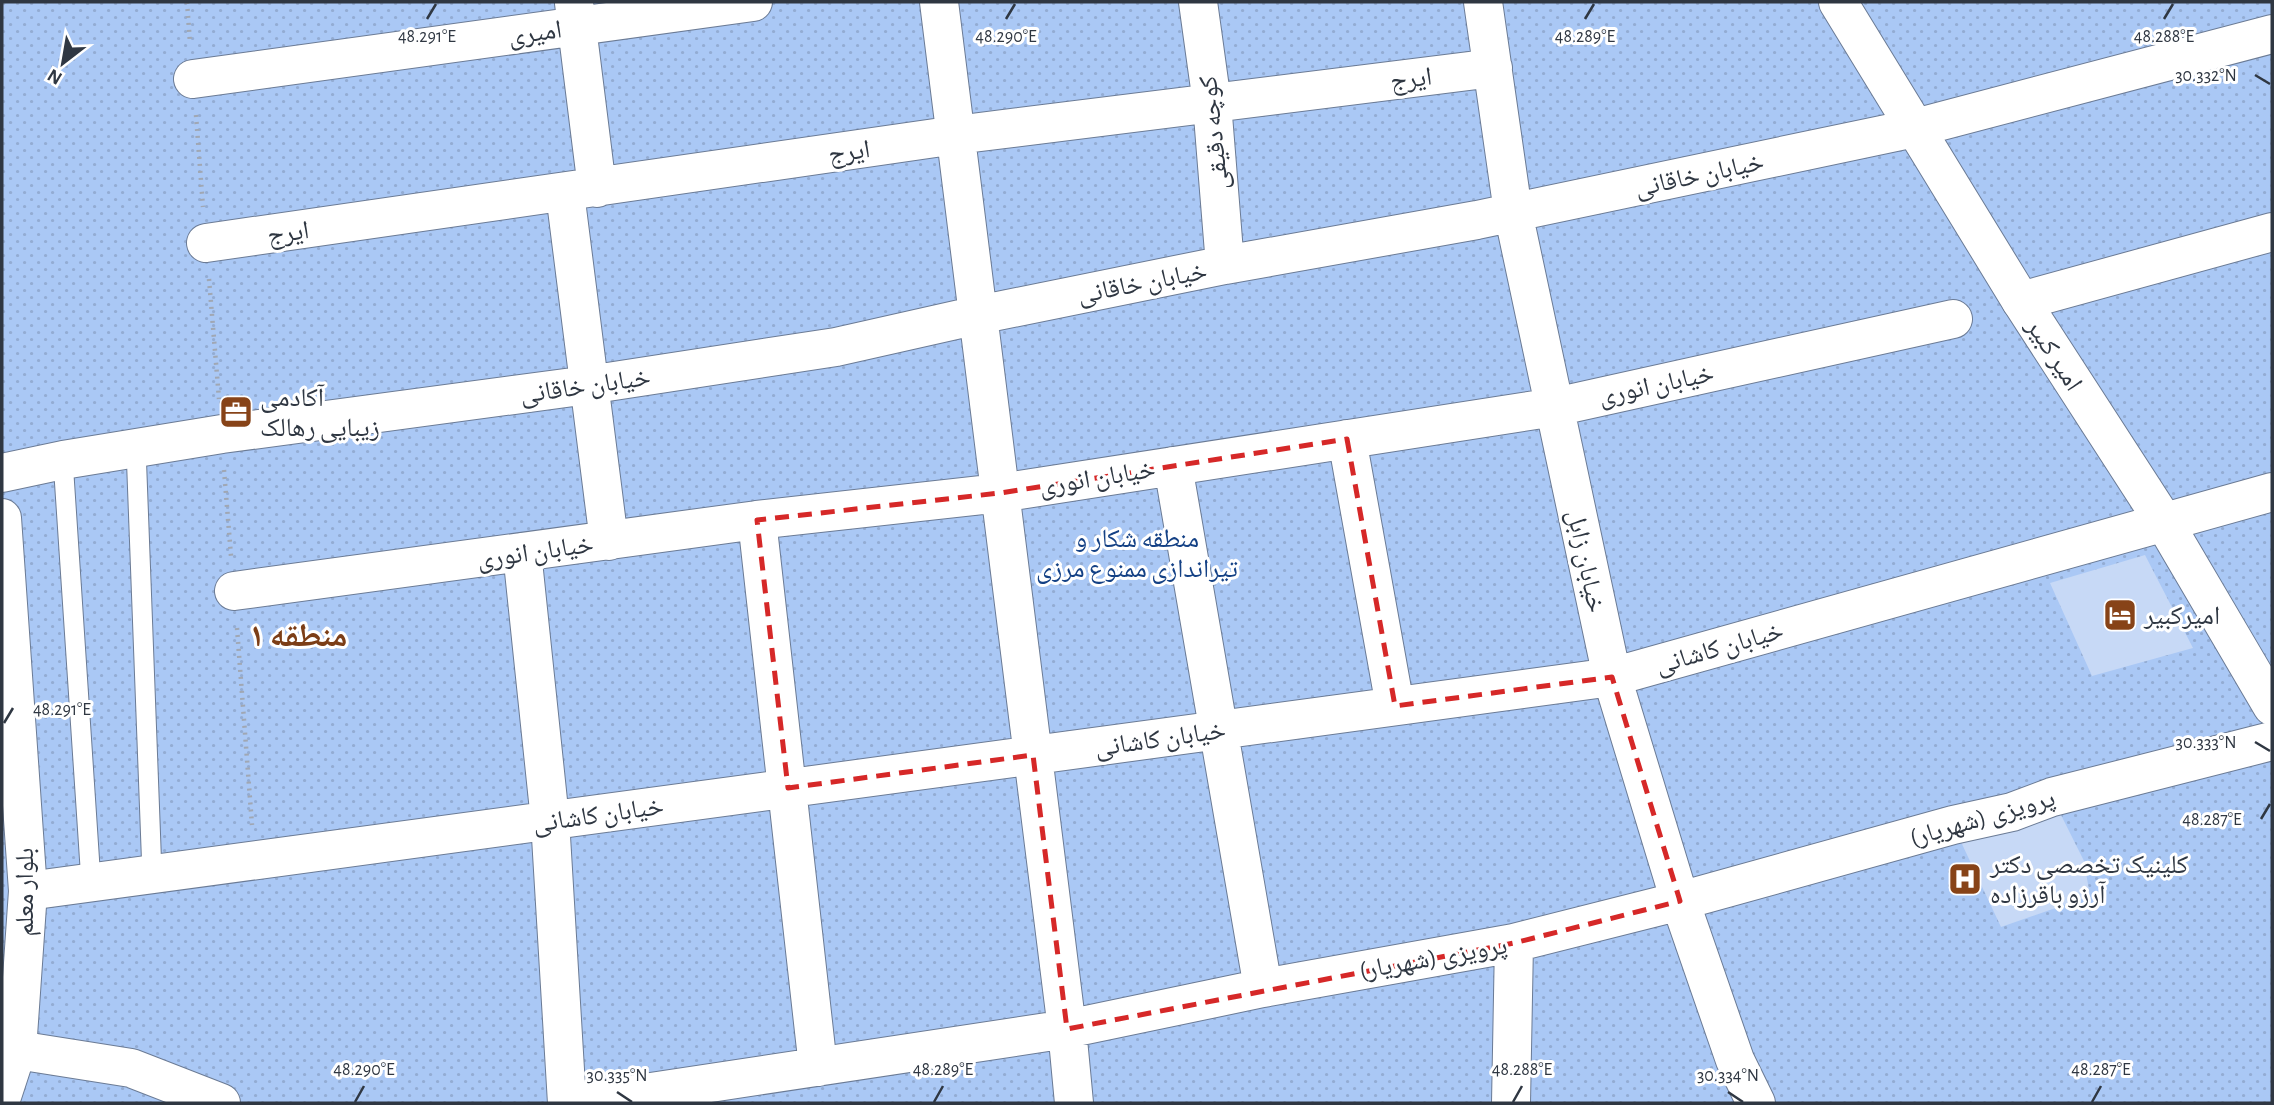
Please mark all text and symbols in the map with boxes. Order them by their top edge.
street label: امیری [507,16,564,52]
north arrow [28,28,98,98]
text: 48.291°E [398,28,456,46]
text: 48.290°E [975,28,1037,46]
text: 48.289°E [1555,28,1616,46]
text: 48.288°E [2134,28,2195,46]
street label: ایرج [1389,64,1434,96]
text: N [44,65,66,88]
text: 30.332°N [2175,67,2237,85]
street label: کوچه دقیقی [1195,74,1235,191]
street label: ایرج [826,136,872,170]
street label: خیابان خاقانی [1632,149,1767,203]
street label: ایرج [265,217,311,251]
street label: خیابان خاقانی [1075,258,1210,310]
street label: امیر کبیر [2020,313,2087,396]
street label: خیابان انوری [1596,360,1717,412]
street label: خیابان خاقانی [518,364,652,410]
place label: آکادمی زیبایی رهالک [260,384,380,443]
office icon: آکادمی زیبایی رهالک [217,393,255,431]
street label: خیابان انوری [1037,456,1157,502]
street label: خیابان زابل [1560,507,1610,615]
park label: منطقه شکار و تیراندازی ممنوع مرزی [1036,526,1238,584]
street label: خیابان انوری [475,531,595,575]
hotel icon: امیرکبیر [2101,596,2139,634]
place label: امیرکبیر [2143,603,2220,630]
street label: خیابان کاشانی [1652,617,1787,681]
district label: منطقه ۱ [249,620,347,653]
text: 48.291°E [33,701,91,719]
street label: خیابان کاشانی [1093,717,1227,763]
text: 30.333°N [2176,734,2236,752]
street label: پرویزی (شهریار) [1907,785,2059,853]
street label: خیابان کاشانی [531,793,665,839]
text: 48.287°E [2182,811,2242,829]
street label: بلوار معلم [12,848,41,936]
place label: کلینیک تخصصی دکتر آرزو باقرزاده [1989,852,2188,909]
hospital icon: کلینیک تخصصی دکتر آرزو باقرزاده [1946,860,1984,898]
street label: پرویزی (شهریار) [1357,932,1510,986]
text: 48.290°E [333,1061,395,1079]
text: 48.289°E [913,1061,974,1079]
text: 48.288°E [1492,1061,1553,1079]
text: 48.287°E [2071,1061,2131,1079]
text: 30.335°N [587,1067,647,1085]
text: 30.334°N [1697,1067,1759,1085]

